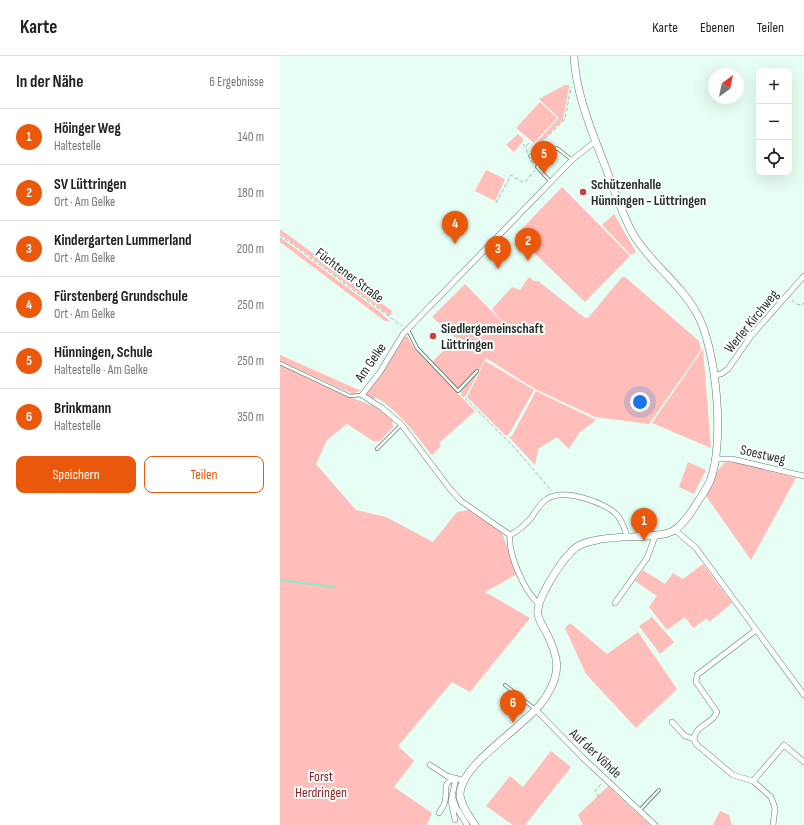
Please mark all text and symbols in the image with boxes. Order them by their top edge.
text: Karte [20,16,57,39]
text: Karte [652,19,678,36]
text: Ebenen [700,19,735,36]
text: Teilen [757,19,784,36]
north arrow [708,68,744,104]
map controls [756,68,792,176]
button: + [756,68,792,104]
text: In der Nähe [16,72,83,92]
text: 6 Ergebnisse [209,74,264,90]
button: − [756,104,792,140]
text: Höinger Weg [54,119,121,138]
text: 1 [26,129,32,145]
text: 140 m [238,129,264,145]
text: Haltestelle [54,138,101,154]
button: locate [756,140,792,176]
pin: 5 [531,141,557,174]
text: SV Lüttringen [54,175,126,194]
place label: Schützenhalle Hünningen - Lüttringen [591,176,706,209]
text: 2 [26,185,32,201]
text: 180 m [238,185,264,201]
marker: Schützenhalle Hünningen - Lüttringen [578,187,588,197]
text: Ort · Am Gelke [54,194,115,210]
pin: 4 [442,211,468,244]
pin: 2 [515,228,541,261]
text: Kindergarten Lummerland [54,231,192,250]
pin: 3 [485,236,511,269]
text: 3 [26,241,32,257]
text: 200 m [237,241,264,257]
street label: Füchtener Straße [312,244,387,307]
text: Ort · Am Gelke [54,250,115,266]
street label: Werler Kirchweg [721,286,782,356]
text: Fürstenberg Grundschule [54,287,188,306]
text: 4 [26,297,32,313]
text: 250 m [237,297,264,313]
text: Ort · Am Gelke [54,306,115,322]
place label: Siedlergemeinschaft Lüttringen [441,320,544,353]
marker: Siedlergemeinschaft Lüttringen [428,331,438,341]
street label: Am Gelke [350,340,390,386]
text: Hünningen, Schule [54,343,153,362]
text: 5 [26,353,32,369]
text: 250 m [237,353,264,369]
text: Haltestelle · Am Gelke [54,362,148,378]
your location [630,392,650,412]
text: Brinkmann [54,399,111,418]
text: 6 [26,409,32,425]
text: 350 m [237,409,264,425]
text: Haltestelle [54,418,101,434]
street label: Soestweg [739,441,787,468]
button: Speichern [16,456,136,493]
button: Teilen [144,456,264,493]
pin: 1 [631,508,657,541]
pin: 6 [500,690,526,723]
street label: Auf der Vöhde [565,724,625,782]
park label: Forst Herdringen [295,768,347,801]

